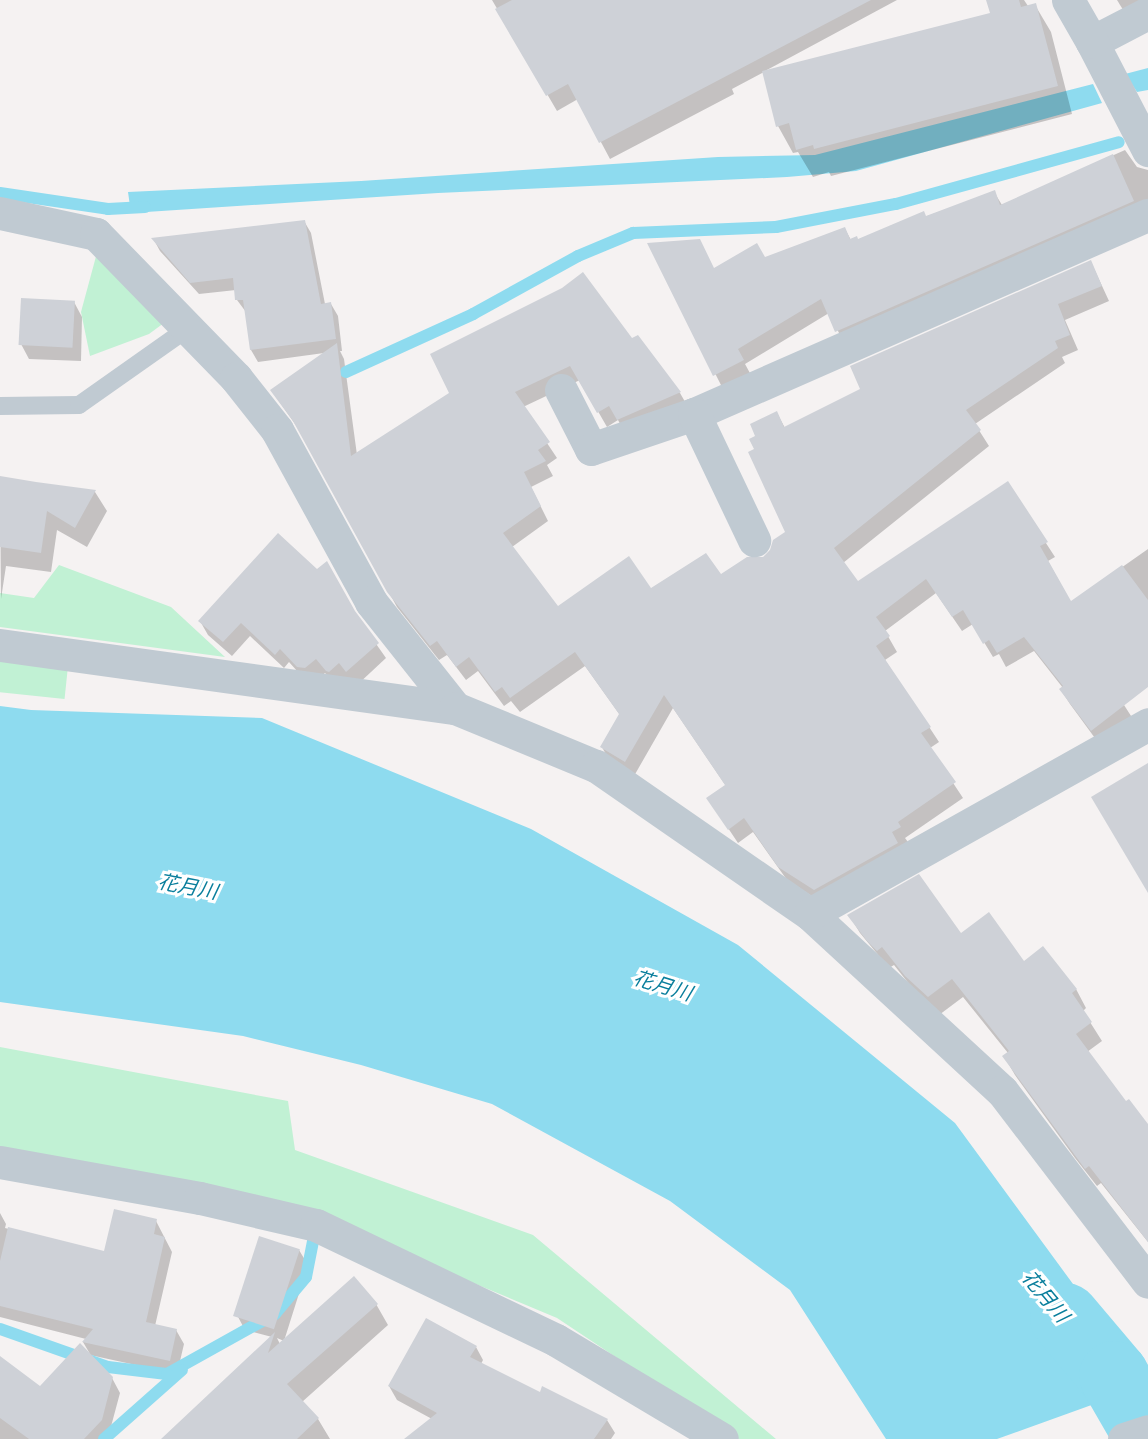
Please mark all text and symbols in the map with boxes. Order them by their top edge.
water label: 花月川 [156,868,220,904]
water label: 花月川 [631,965,695,1005]
water label: 花月川 [1018,1265,1074,1327]

